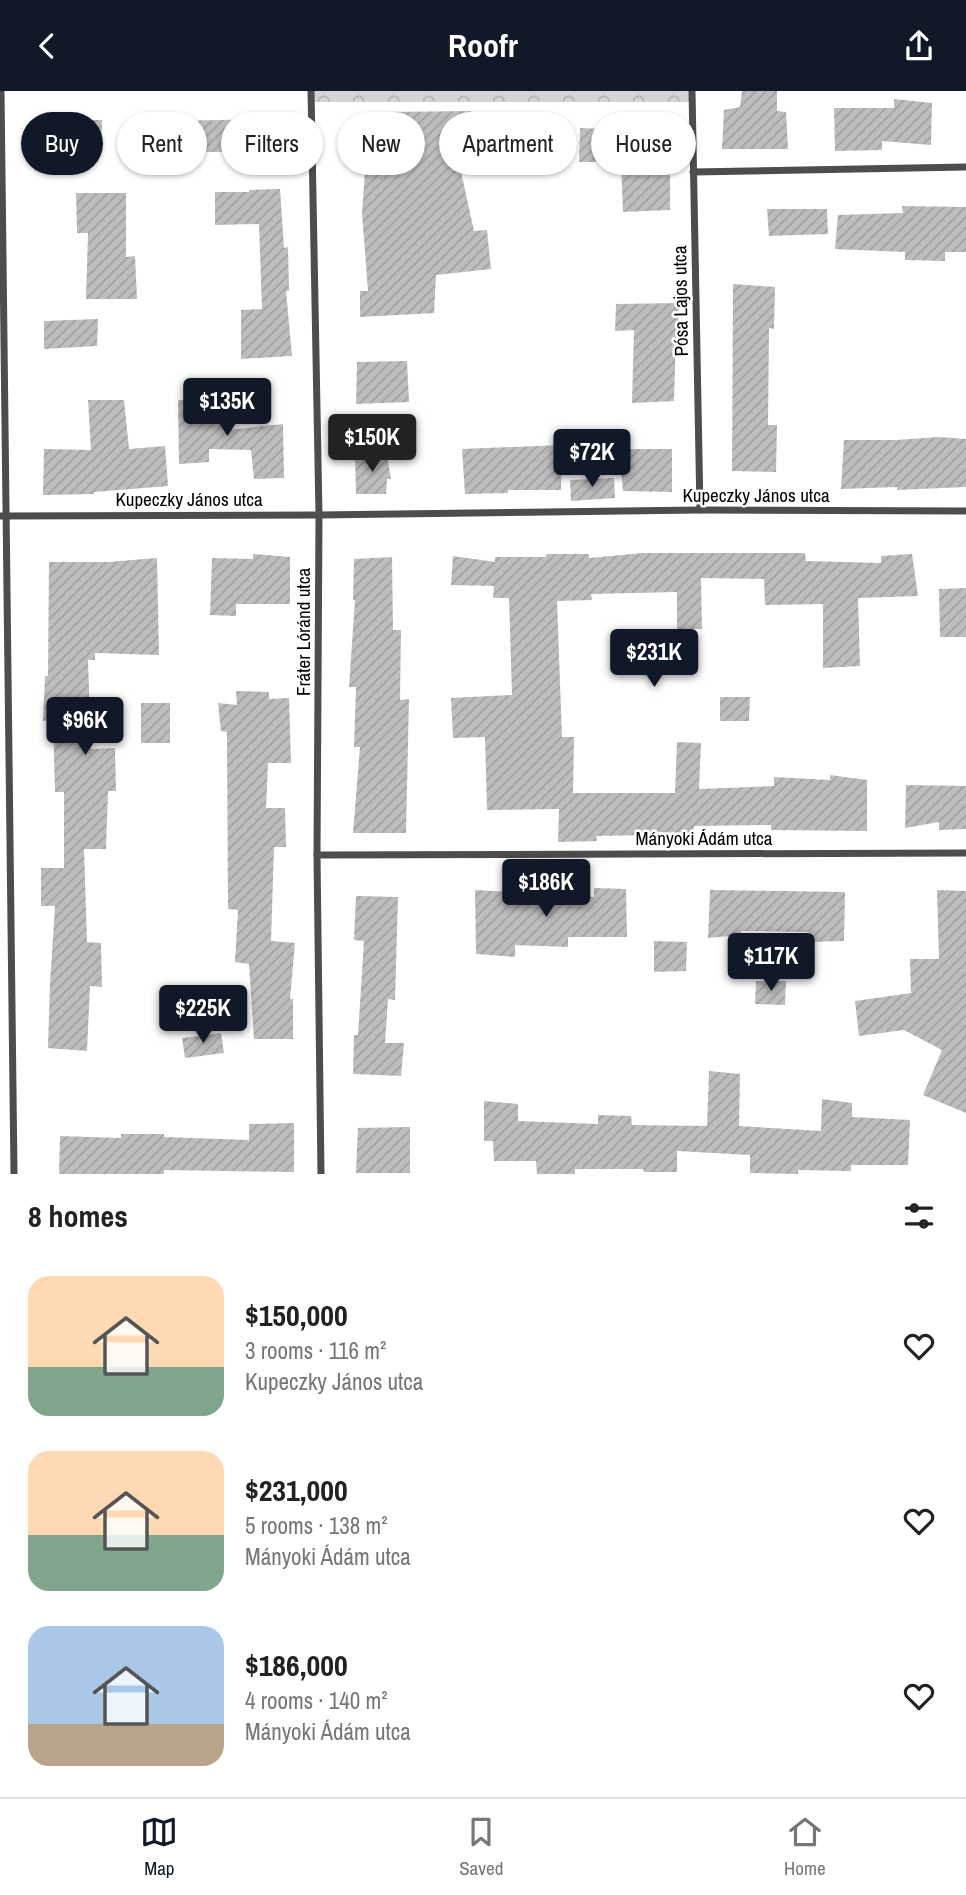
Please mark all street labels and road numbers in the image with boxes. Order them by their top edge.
street label: Pósa Lajos utca [666,245,694,357]
street label: Kupeczky János utca [682,482,830,508]
street label: Kupeczky János utca [115,486,263,512]
street label: Fráter Lóránd utca [290,568,316,696]
street label: Mányoki Ádám utca [636,825,773,851]

